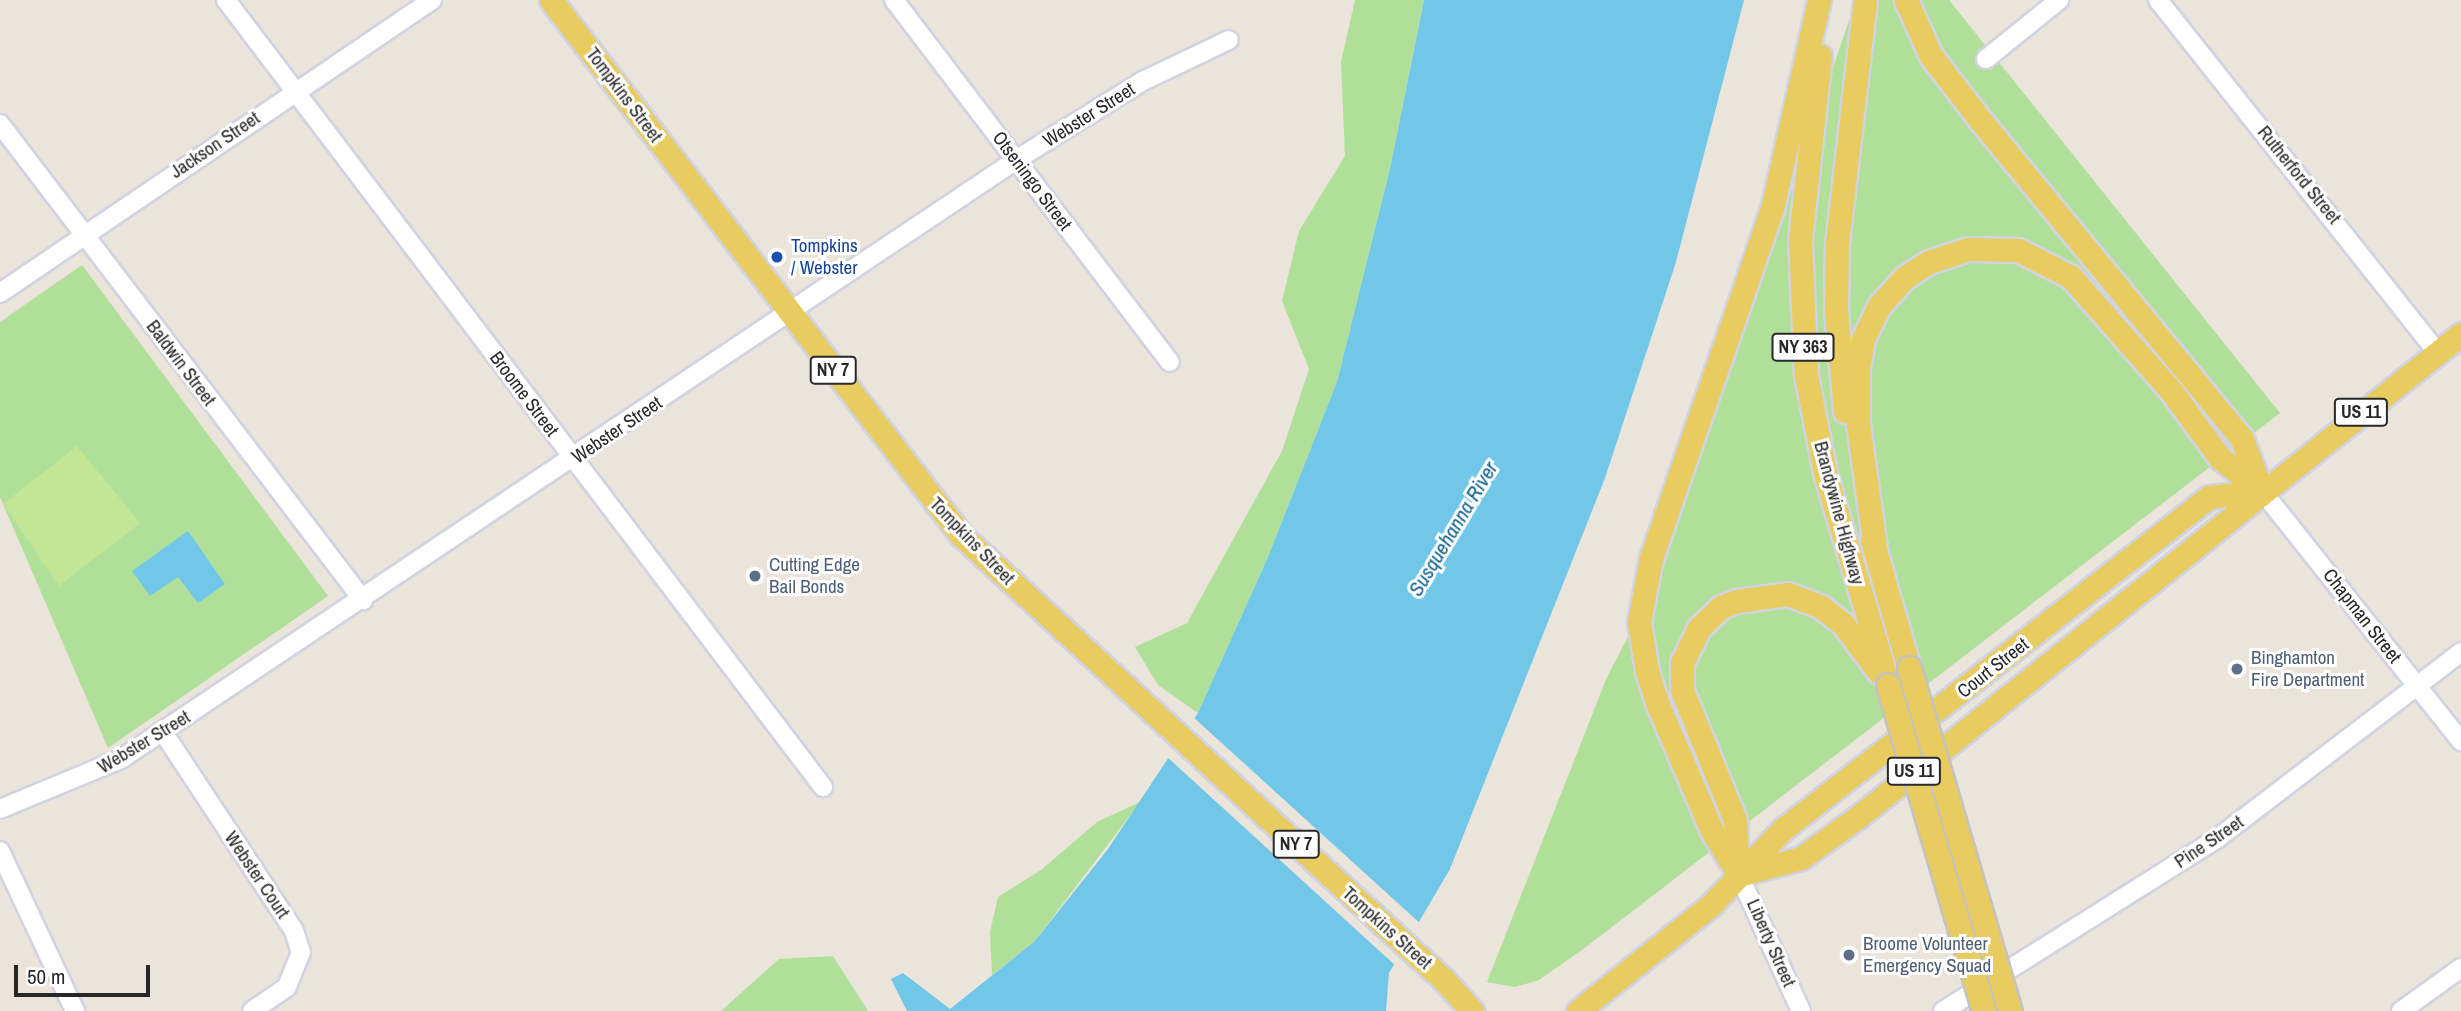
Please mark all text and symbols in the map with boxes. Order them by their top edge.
street label: Tompkins Street [581,43,667,147]
street label: Webster Street [1039,78,1139,152]
street label: Jackson Street [166,107,264,183]
street label: Rutherford Street [2253,121,2345,229]
street label: Otseningo Street [987,127,1077,235]
place label: Tompkins / Webster [791,235,858,279]
marker: Tompkins / Webster [769,249,785,265]
street label: Baldwin Street [141,316,221,410]
road number: NY 363 [1770,332,1836,362]
street label: Broome Street [485,347,563,441]
road number: NY 7 [808,356,858,384]
street label: Webster Street [568,392,666,468]
road number: US 11 [2333,398,2389,426]
street label: Brandywine Highway [1809,439,1869,587]
water label: Susquehanna River [1403,457,1503,601]
street label: Tompkins Street [925,493,1019,589]
place label: Cutting Edge Bail Bonds [769,554,860,598]
street label: Chapman Street [2318,564,2406,668]
marker: Cutting Edge Bail Bonds [747,568,763,584]
street label: Court Street [1953,633,2033,703]
place label: Binghamton Fire Department [2251,647,2364,691]
marker: Binghamton Fire Department [2229,661,2245,677]
street label: Webster Street [94,706,194,778]
road number: US 11 [1886,756,1942,786]
street label: Pine Street [2170,811,2248,873]
street label: Webster Court [220,827,294,923]
road number: NY 7 [1272,830,1320,858]
street label: Tompkins Street [1338,882,1436,974]
street label: Liberty Street [1742,896,1800,990]
place label: Broome Volunteer Emergency Squad [1863,933,1991,977]
marker: Broome Volunteer Emergency Squad [1841,947,1857,963]
scale bar [18,951,154,995]
text: 50 m [27,962,65,991]

